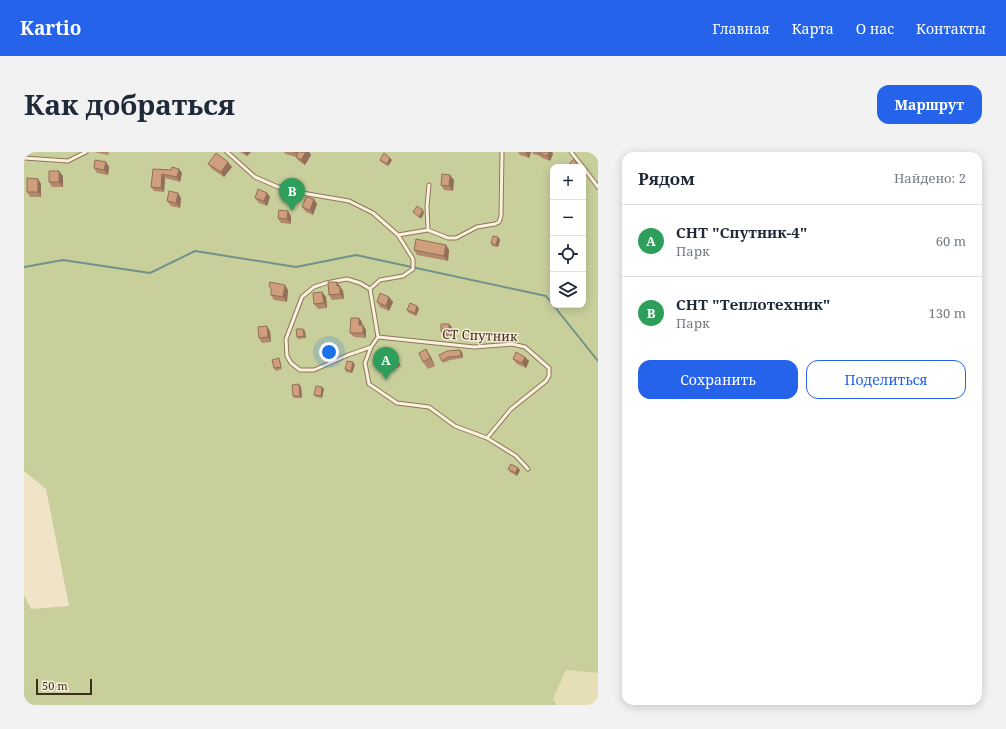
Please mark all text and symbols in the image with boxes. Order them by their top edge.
text: Kartio [20,15,81,41]
text: Главная [712,19,770,38]
text: Карта [792,19,834,38]
text: О нас [856,19,894,38]
text: Контакты [916,19,986,38]
text: Как добраться [24,85,235,123]
button: Маршрут [877,85,982,124]
map controls [550,164,586,308]
button: + [550,164,586,200]
text: Рядом [638,167,695,190]
text: Найдено: 2 [894,169,966,187]
pin: B [279,178,305,211]
button: − [550,200,586,236]
text: СНТ "Спутник-4" [676,222,807,242]
text: A [646,232,656,250]
text: 60 m [936,232,966,250]
button: locate [550,236,586,272]
text: Парк [676,242,710,260]
button: layers [550,272,586,308]
text: СНТ "Теплотехник" [676,294,830,314]
text: B [647,304,655,322]
text: 130 m [929,304,966,322]
text: Парк [676,314,710,332]
street label: СТ Спутник [442,325,518,345]
your location [319,342,339,362]
pin: A [373,347,399,380]
button: Сохранить [638,360,798,399]
button: Поделиться [806,360,966,399]
scale bar [36,677,92,696]
text: 50 m [42,678,68,693]

